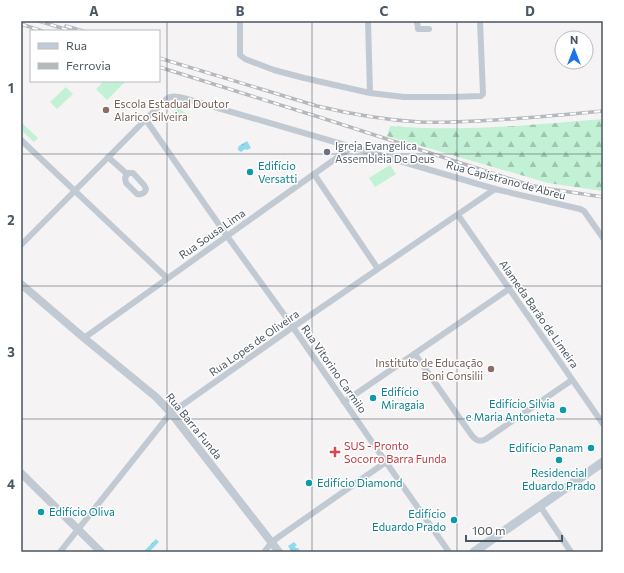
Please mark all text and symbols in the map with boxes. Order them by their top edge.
text: A [89,3,99,19]
text: B [236,3,245,19]
text: C [380,3,389,19]
text: D [525,3,535,19]
legend [30,30,160,82]
north arrow [554,30,594,70]
text: N [570,33,578,46]
text: Rua [66,38,87,52]
text: Ferrovia [66,58,111,72]
text: 1 [8,80,14,96]
place label: Escola Estadual Doutor Alarico Silveira [114,97,230,123]
marker: Escola Estadual Doutor Alarico Silveira [101,105,111,115]
place label: Igreja Evangelica Assembleia De Deus [335,139,435,165]
marker: Igreja Evangelica Assembleia De Deus [322,147,332,157]
street label: Rua Capistrano de Abreu [445,157,567,202]
place label: Edifício Versatti [258,159,298,185]
marker: Edifício Versatti [245,167,255,177]
street label: Rua Sousa Lima [176,206,247,261]
text: 2 [7,212,15,228]
street label: Alameda Barão de Limeira [497,257,582,370]
street label: Rua Lopes de Oliveira [206,307,301,378]
street label: Rua Vitorino Carmilo [299,322,370,416]
text: 3 [7,344,15,360]
place label: Instituto de Educação Boni Consilii [375,356,483,382]
marker: Instituto de Educação Boni Consilii [486,364,496,374]
place label: Edifício Miragaia [381,385,425,411]
street label: Rua Barra Funda [164,390,225,461]
marker: Edifício Miragaia [368,393,378,403]
place label: Edifício Silvia e Maria Antonieta [466,397,555,423]
marker: Edifício Silvia e Maria Antonieta [558,405,568,415]
place label: SUS - Pronto Socorro Barra Funda [344,439,446,465]
place label: Edifício Panam [509,441,583,454]
marker: Edifício Panam [586,443,596,453]
marker: SUS - Pronto Socorro Barra Funda [329,446,341,458]
marker: Residencial Eduardo Prado [554,455,564,465]
place label: Residencial Eduardo Prado [522,466,596,492]
text: 4 [7,476,15,492]
place label: Edifício Diamond [317,476,402,489]
marker: Edifício Diamond [304,478,314,488]
place label: Edifício Oliva [49,505,115,518]
marker: Edifício Oliva [36,507,46,517]
place label: Edifício Eduardo Prado [372,507,446,533]
marker: Edifício Eduardo Prado [449,515,459,525]
scale bar [466,517,562,543]
text: 100 m [472,523,506,537]

